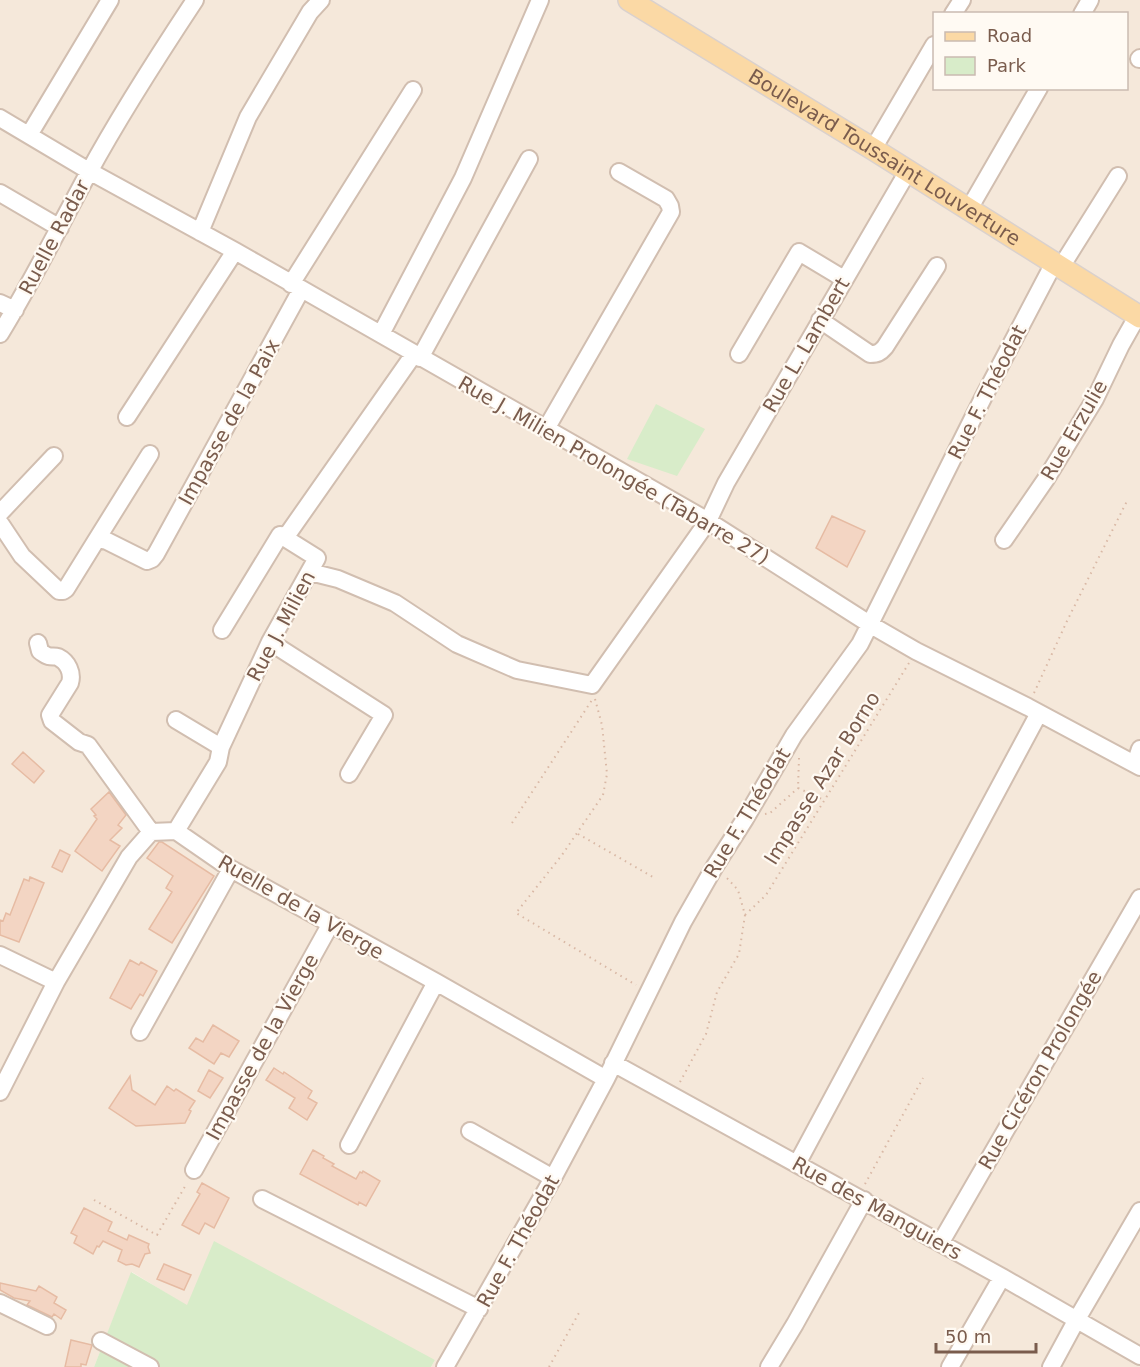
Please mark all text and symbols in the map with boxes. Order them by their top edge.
legend [933,12,1128,90]
text: Road [987,25,1032,46]
text: Park [987,55,1026,76]
street label: Boulevard Toussaint Louverture [744,64,1025,251]
street label: Ruelle Radar [14,175,95,299]
street label: Rue L. Lambert [758,273,855,417]
street label: Rue F. Théodat [943,321,1031,463]
street label: Impasse de la Paix [173,335,285,509]
street label: Rue J. Milien Prolongée (Tabarre 27) [454,371,774,569]
street label: Rue Erzulie [1036,376,1112,484]
street label: Rue J. Milien [242,567,320,685]
street label: Impasse Azar Borno [759,687,885,869]
street label: Rue F. Théodat [699,743,795,882]
street label: Ruelle de la Vierge [214,850,388,964]
street label: Impasse de la Vierge [201,950,323,1144]
street label: Rue Cicéron Prolongée [973,966,1107,1174]
street label: Rue des Manguiers [788,1151,966,1265]
street label: Rue F. Théodat [472,1171,564,1311]
scale bar [936,1316,1036,1354]
text: 50 m [945,1326,991,1347]

